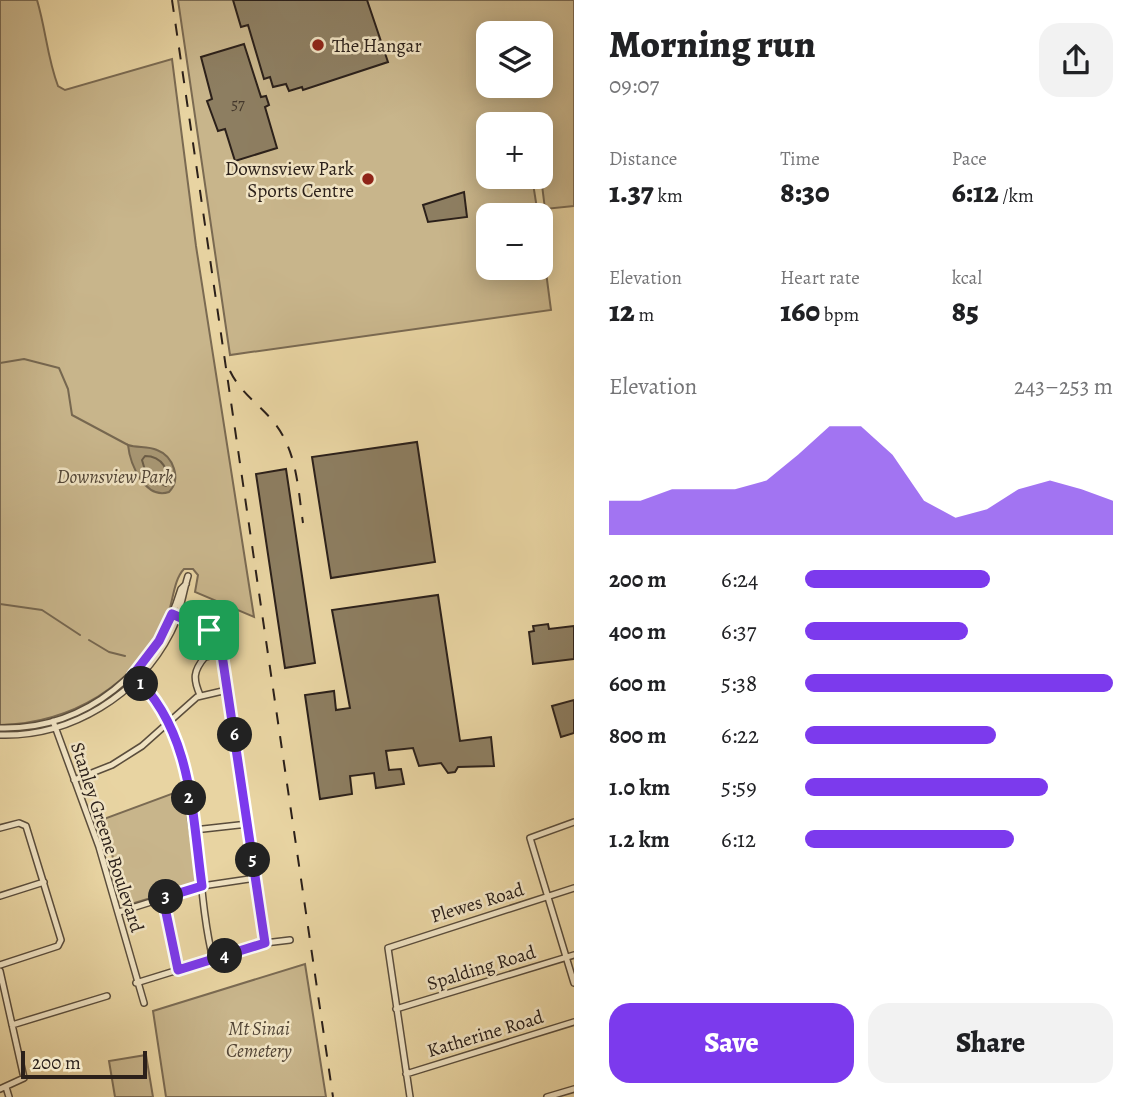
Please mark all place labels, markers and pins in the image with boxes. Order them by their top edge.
place label: The Hangar [332,33,422,59]
marker: The Hangar [310,37,326,53]
place label: Downsview Park Sports Centre [225,156,355,204]
marker: Downsview Park Sports Centre [360,171,376,187]
pin [179,600,239,660]
pin: 1 [124,666,158,702]
pin: 6 [218,718,252,752]
pin: 2 [172,780,206,816]
pin: 5 [236,842,270,878]
pin: 3 [148,880,184,914]
pin: 4 [208,939,243,974]

